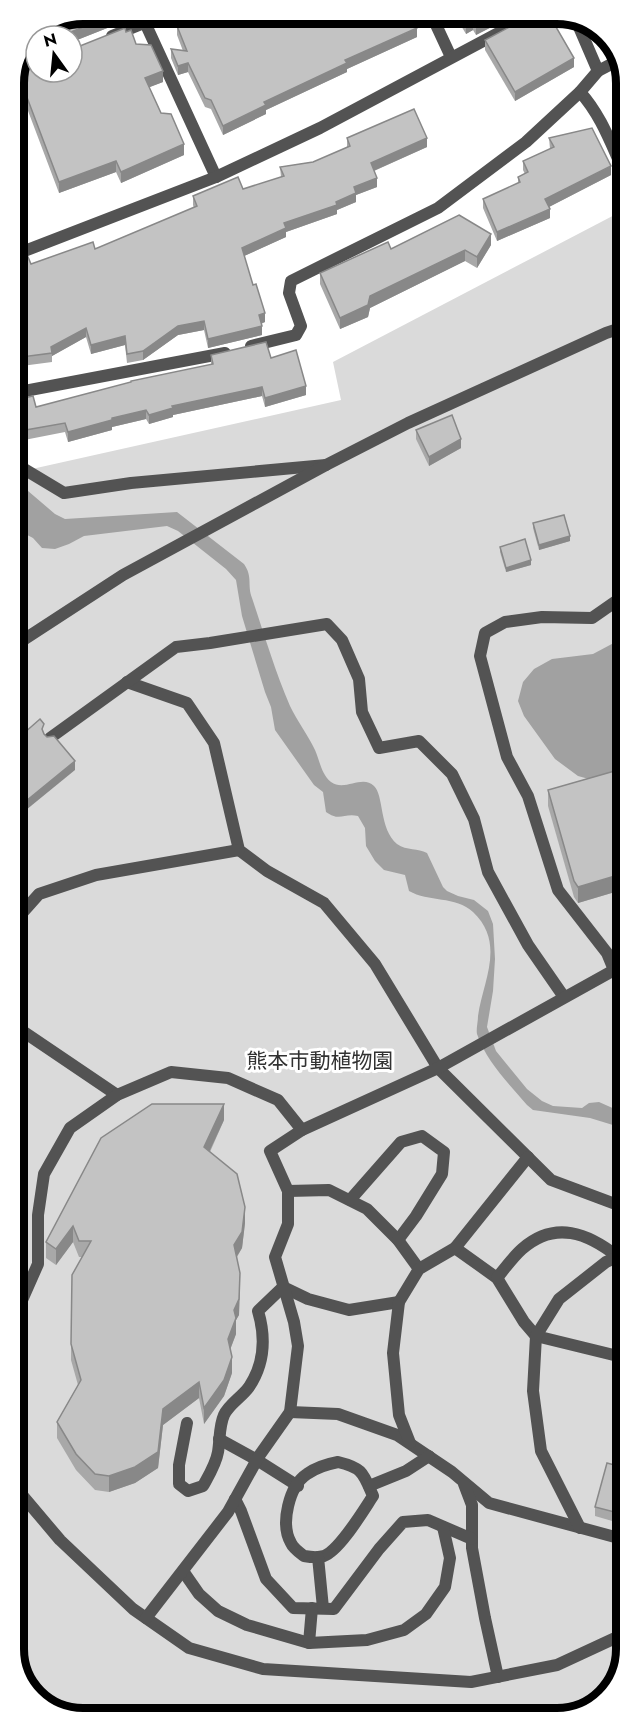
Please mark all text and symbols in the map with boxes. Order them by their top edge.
north arrow [24,24,84,84]
text: N [41,27,59,53]
park label: 熊本市動植物園 [247,1046,394,1076]

